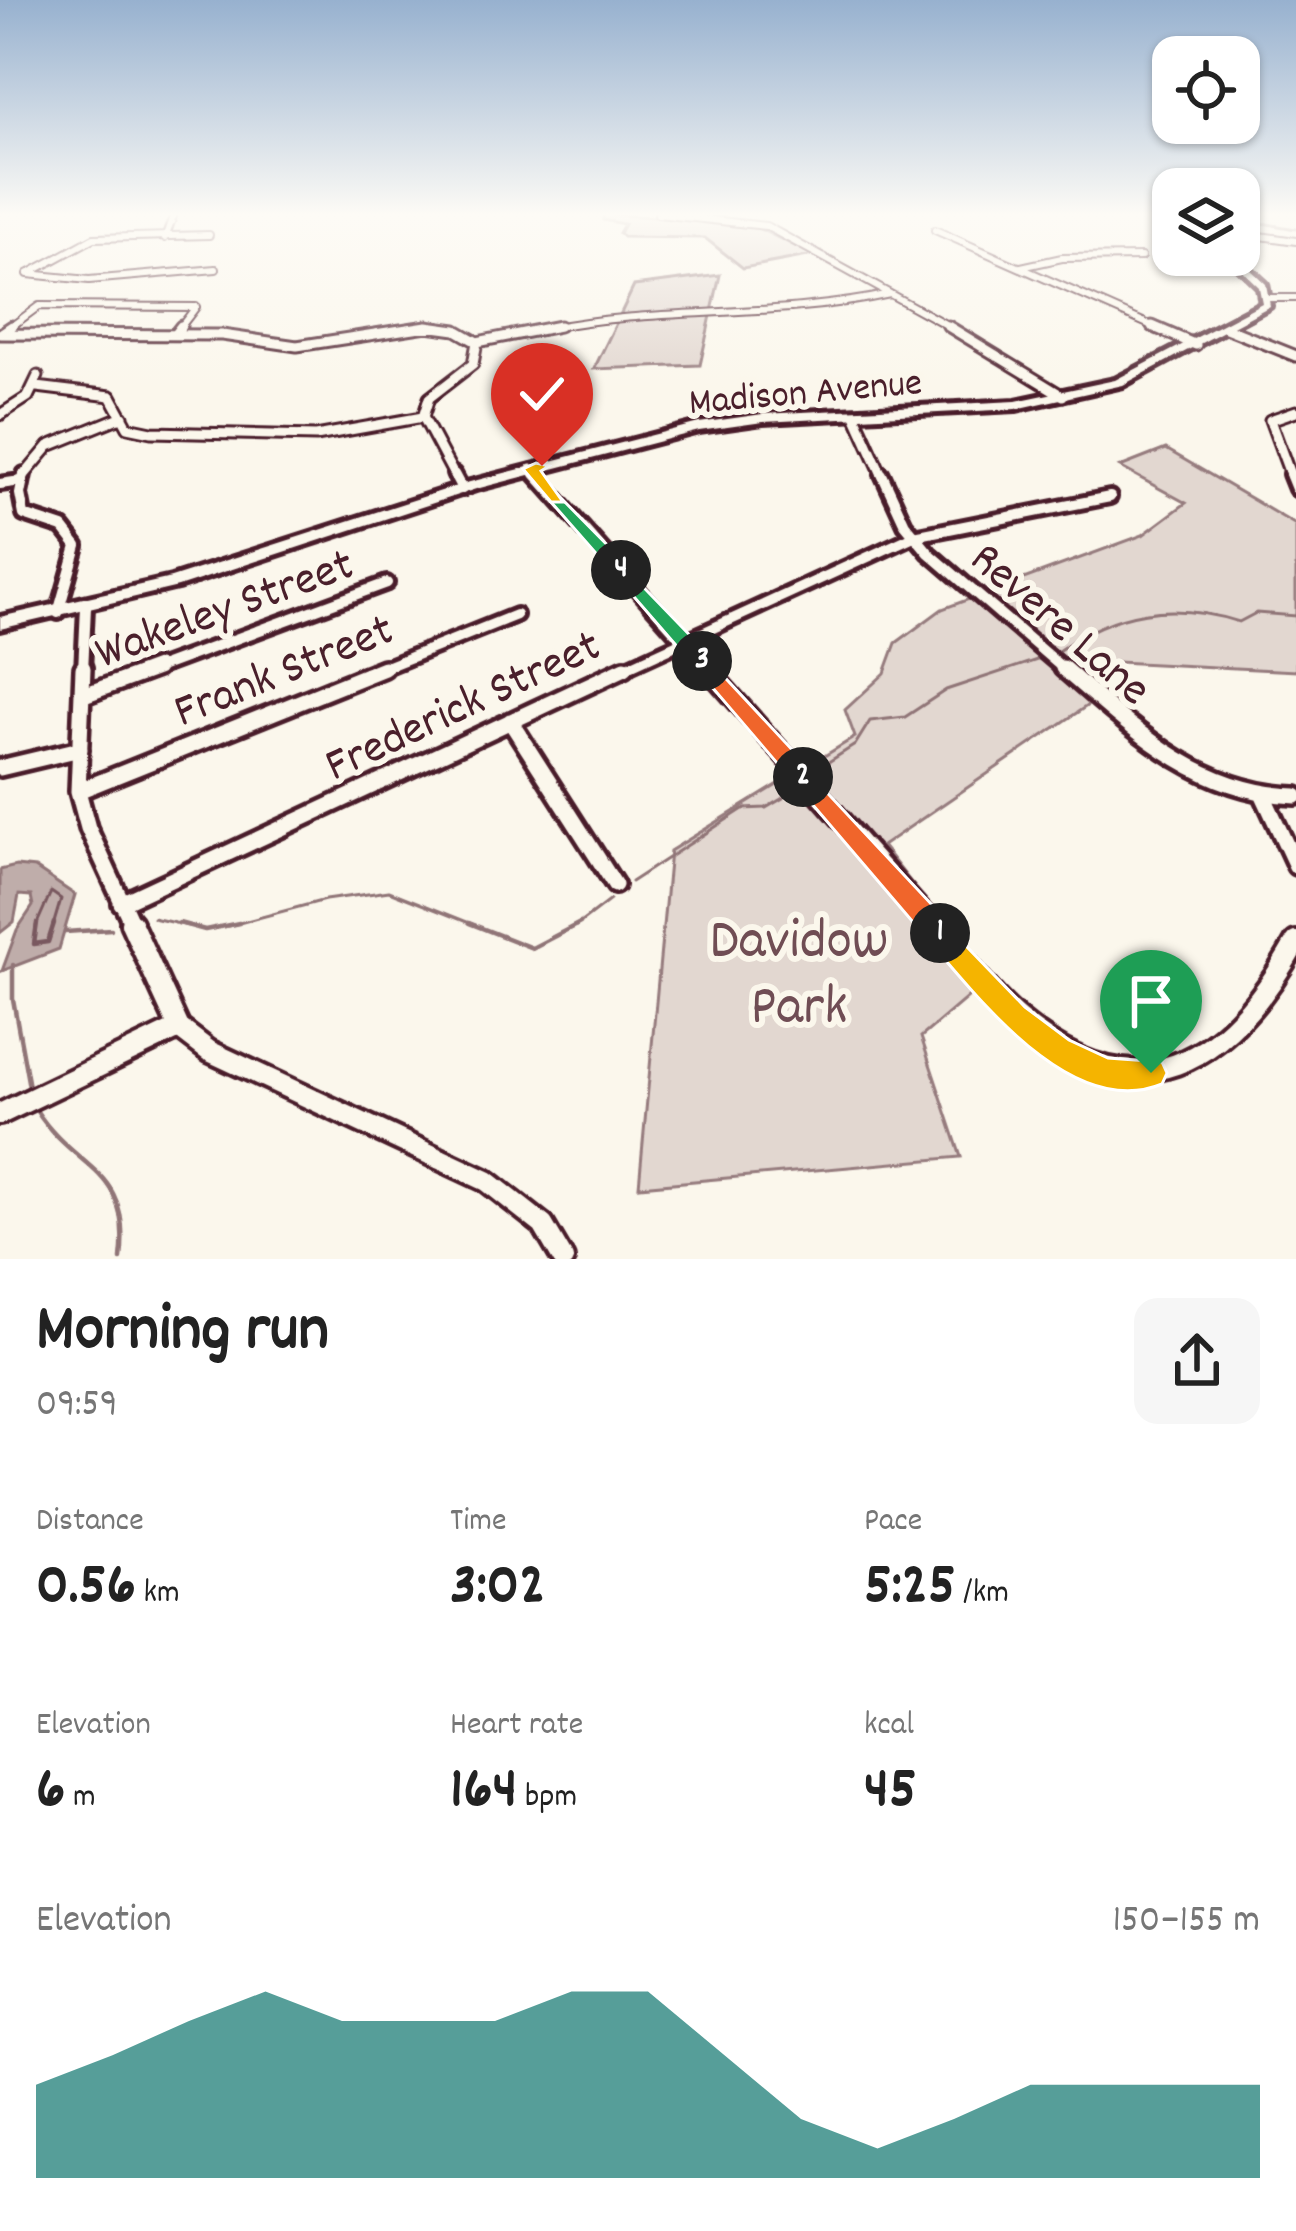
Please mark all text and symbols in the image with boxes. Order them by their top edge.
map controls [1152,36,1260,276]
button: locate [1152,36,1260,144]
button: layers [1152,168,1260,276]
pin [491,343,593,466]
street label: Madison Avenue [687,358,925,433]
icon: check [509,361,575,427]
street label: Revere Lane [952,528,1164,725]
street label: Wakeley Street [87,533,364,691]
pin: 4 [591,540,651,600]
text: 4 [614,546,628,593]
street label: Frank Street [165,599,405,749]
street label: Frederick Street [315,615,613,803]
pin: 3 [672,631,732,691]
text: 3 [695,637,709,684]
pin: 2 [773,747,833,807]
text: 2 [796,753,810,800]
pin: 1 [910,903,970,963]
park label: Davidow Park [709,904,889,1052]
text: 1 [936,909,944,956]
pin [1100,950,1202,1073]
icon: arrive [1118,968,1184,1034]
text: Morning run [36,1287,329,1381]
button: share [1134,1298,1260,1424]
text: 09:59 [36,1379,118,1434]
text: Distance [36,1499,144,1546]
text: Time [450,1499,506,1546]
text: Pace [864,1499,922,1546]
text: 0.56 [36,1546,136,1632]
text: 3:02 [450,1546,546,1632]
text: 5:25 [864,1546,956,1632]
text: km [136,1571,180,1618]
text: /km [956,1571,1009,1618]
text: Elevation [36,1703,151,1750]
text: Heart rate [450,1703,583,1750]
text: kcal [864,1703,914,1750]
text: 6 [36,1750,65,1836]
text: 164 [450,1750,517,1836]
text: 45 [864,1750,917,1836]
text: m [65,1775,96,1822]
text: bpm [517,1775,577,1822]
text: Elevation [36,1895,172,1950]
text: 150–155 m [1112,1895,1260,1950]

